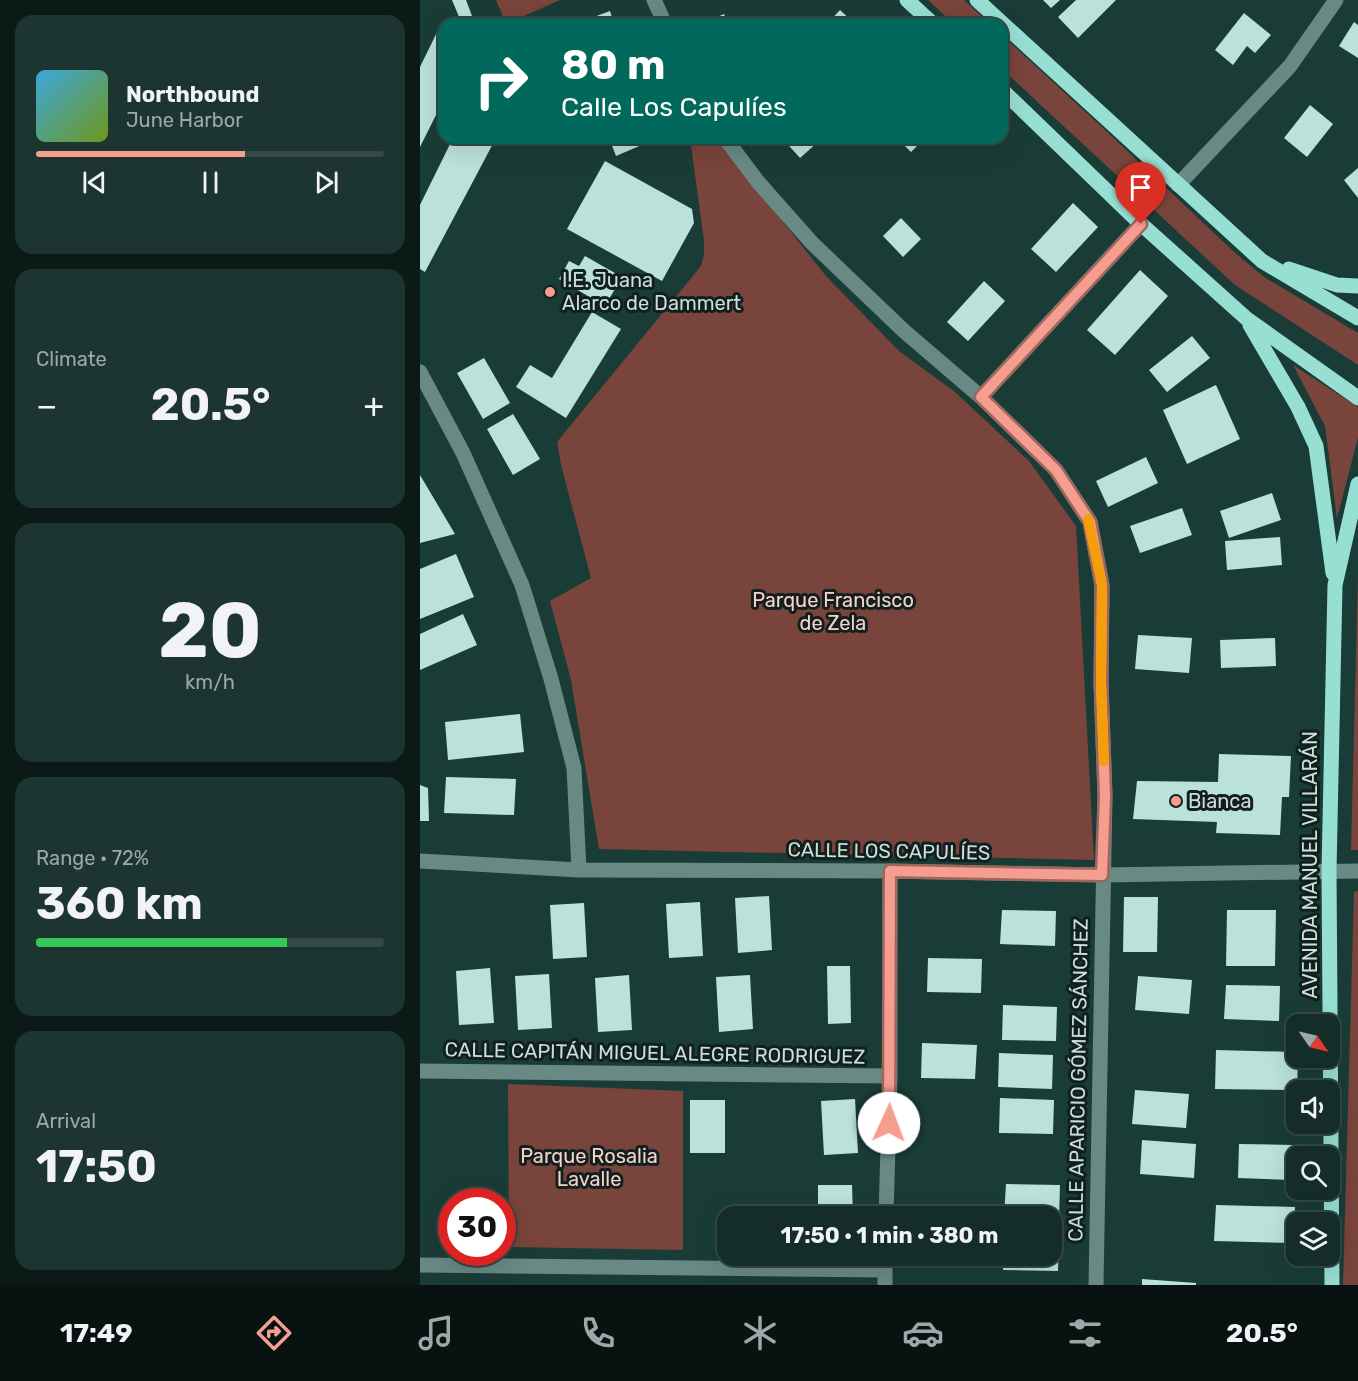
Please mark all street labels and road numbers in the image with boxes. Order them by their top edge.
street label: AVENIDA MANUEL VILLARÁN [1298,731,1322,999]
street label: CALLE LOS CAPULÍES [787,837,991,865]
street label: CALLE APARICIO GÓMEZ SÁNCHEZ [1063,918,1093,1242]
street label: CALLE CAPITÁN MIGUEL ALEGRE RODRIGUEZ [445,1037,865,1069]

